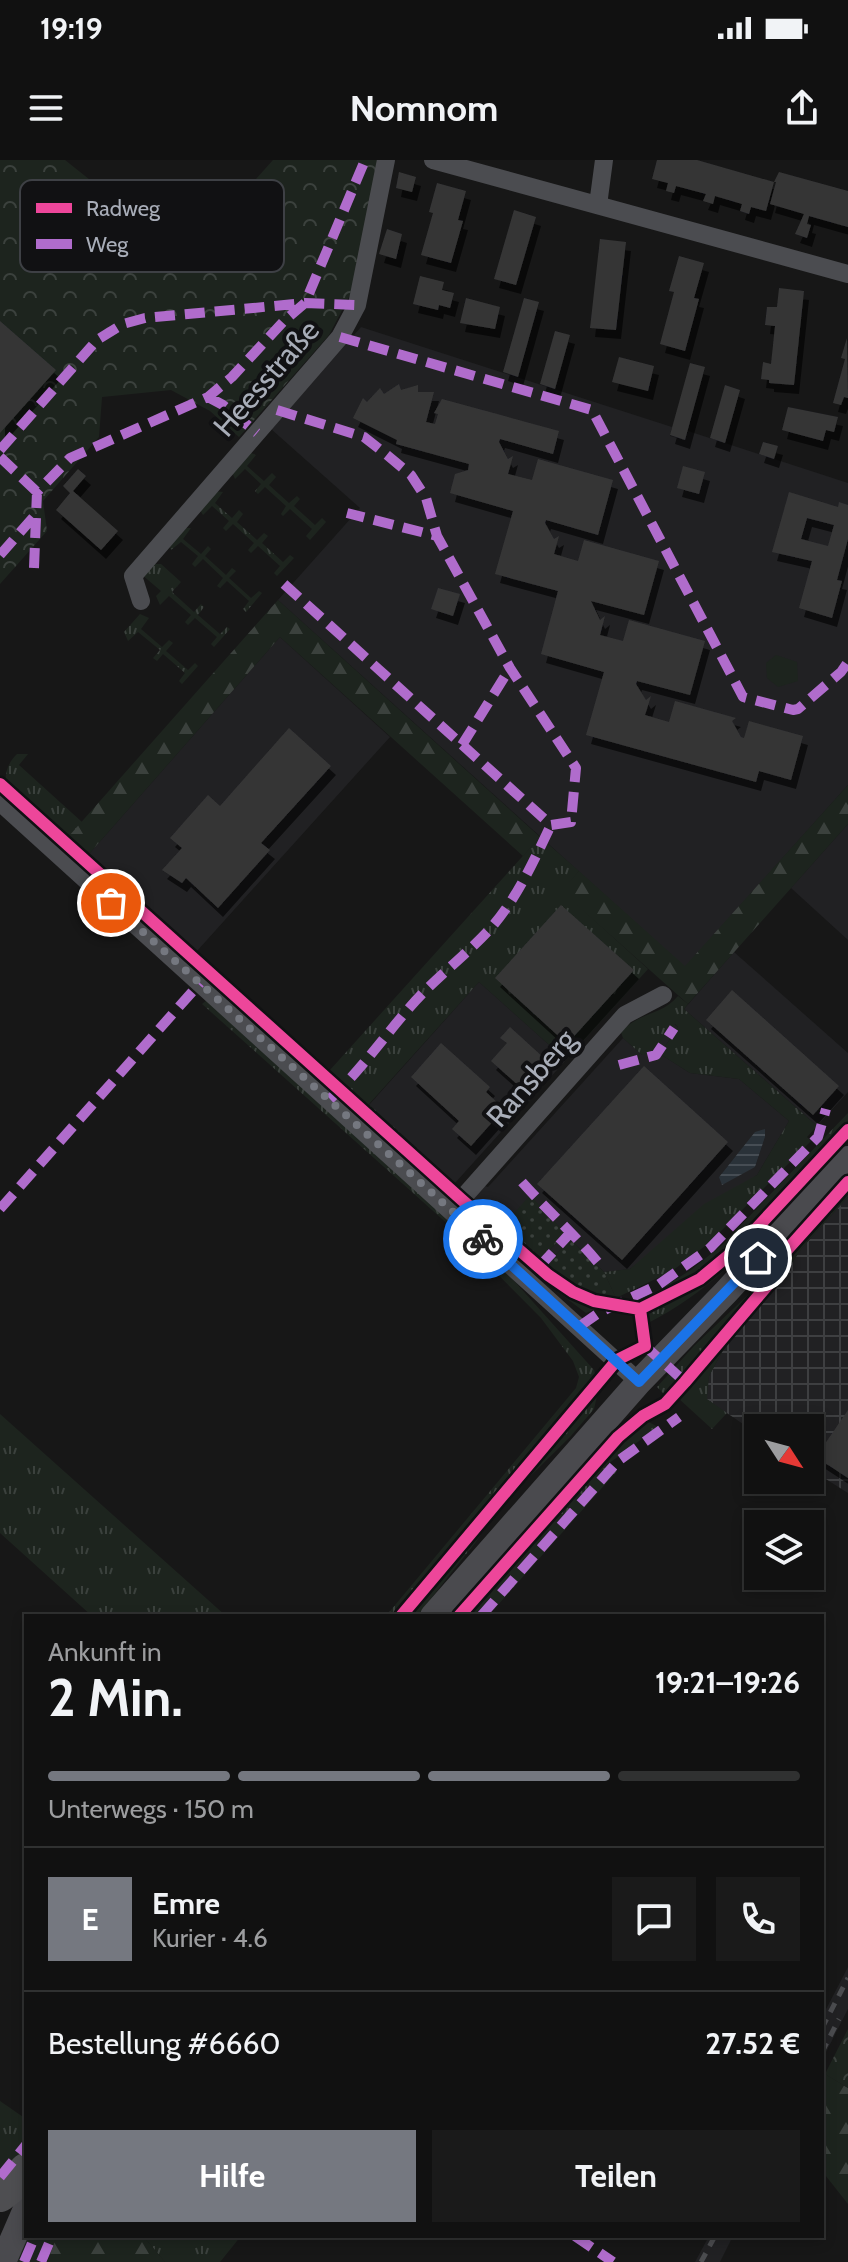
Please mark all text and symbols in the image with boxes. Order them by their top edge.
text: 19:19 [40,10,103,47]
icon: menu [24,86,68,130]
text: Nomnom [350,86,498,130]
icon: share [780,86,824,130]
legend [20,180,284,272]
text: Radweg [86,195,161,222]
text: Weg [86,231,129,258]
street label: Heesstraße [205,312,327,444]
pin [77,869,145,937]
icon: bag [89,881,133,925]
street label: Ransberg [478,1021,584,1135]
courier [443,1199,523,1279]
icon: bike [461,1217,505,1261]
pin [724,1224,792,1292]
icon: home [736,1236,780,1280]
north arrow [744,1414,824,1494]
map controls [744,1414,824,1590]
button: layers [744,1510,824,1590]
text: Ankunft in [48,1636,162,1668]
text: 19:21–19:26 [655,1664,800,1701]
text: 2 Min. [48,1666,183,1729]
text: Unterwegs · 150 m [48,1793,254,1825]
button: chat [612,1877,696,1961]
button: phone [716,1877,800,1961]
text: Emre [152,1885,220,1922]
text: E [81,1901,99,1938]
text: Kurier · 4.6 [152,1922,268,1954]
text: Bestellung #6660 [48,2025,281,2062]
text: 27.52 € [705,2025,800,2062]
button: Hilfe [48,2130,416,2222]
button: Teilen [432,2130,800,2222]

